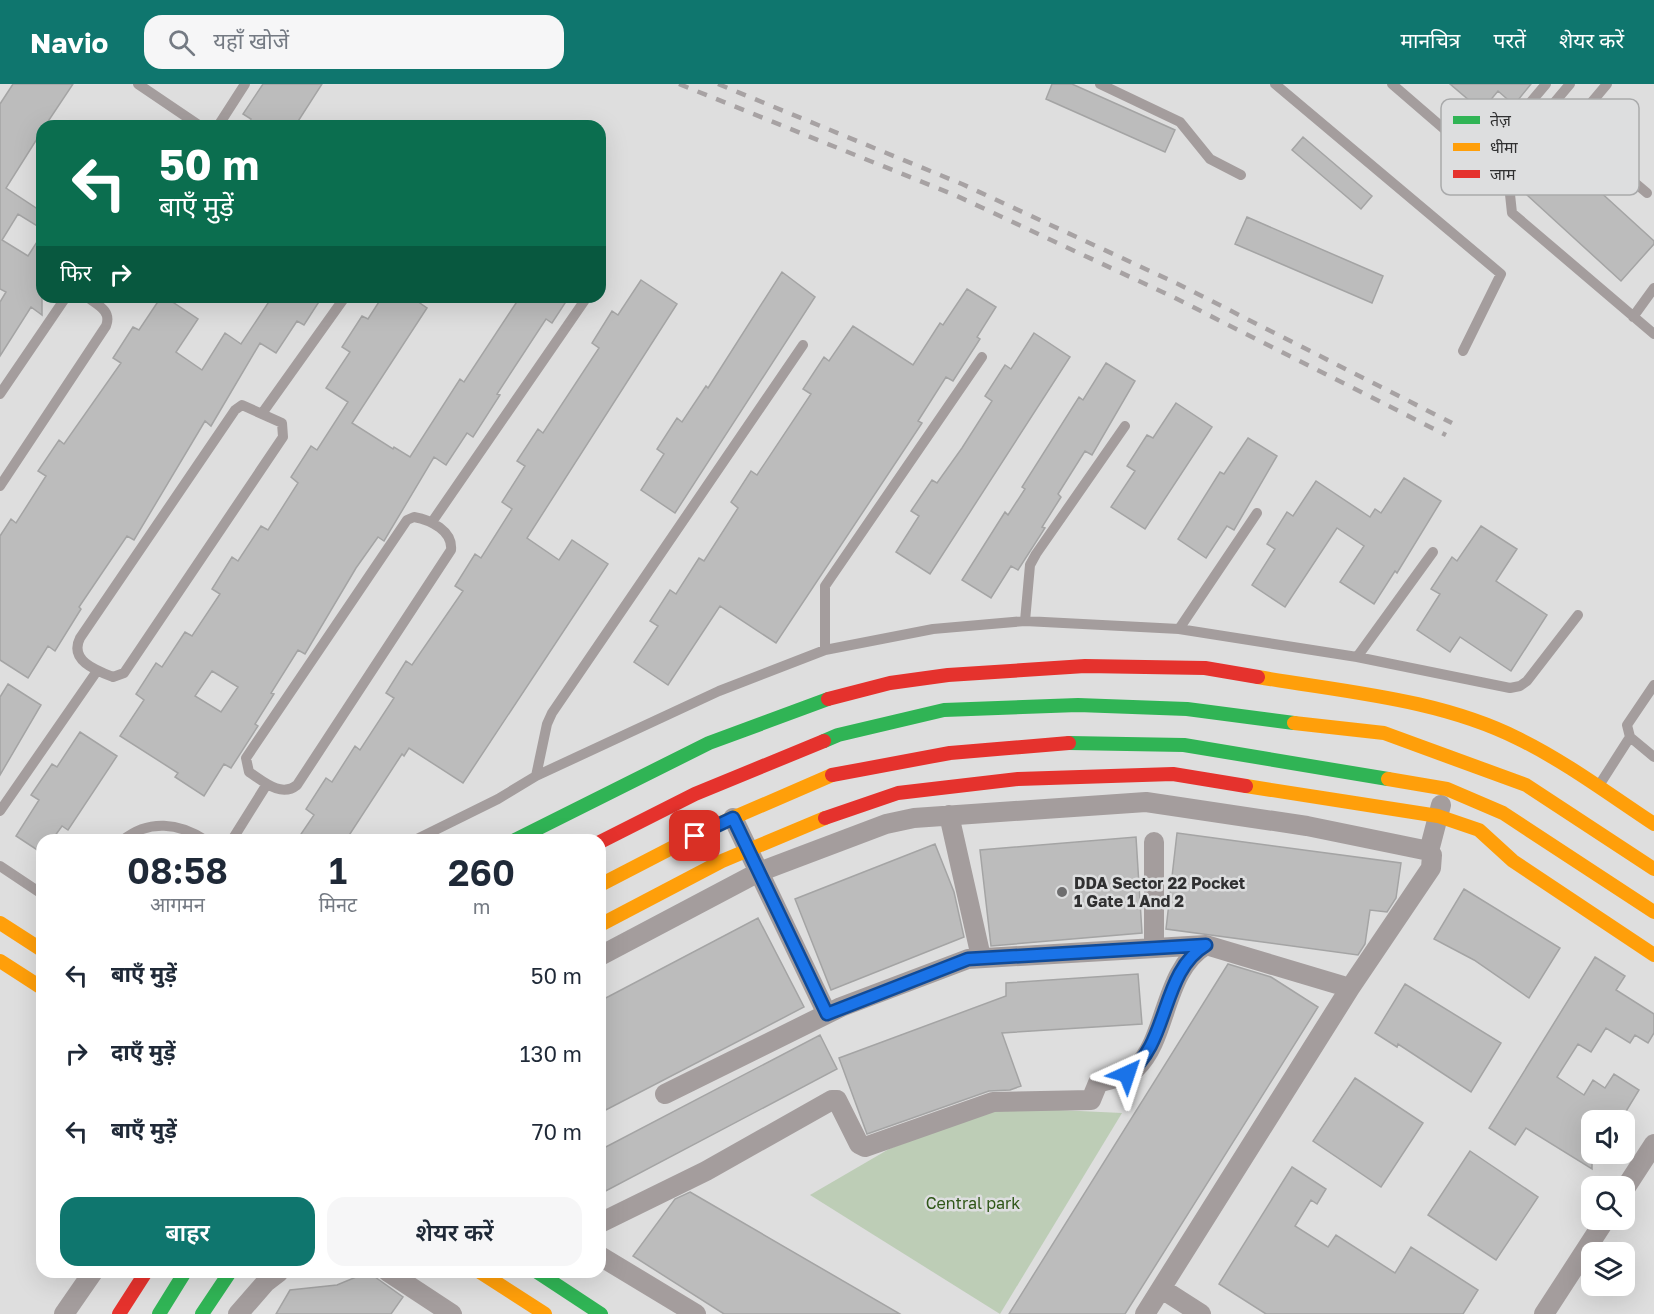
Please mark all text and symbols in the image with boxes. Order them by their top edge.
search box [144,15,564,69]
text: Navio [30,26,108,59]
icon: search [165,26,198,59]
text: यहाँ खोजें [213,27,289,54]
text: मानचित्र [1400,27,1460,53]
text: परतें [1493,27,1526,53]
text: शेयर करें [1559,27,1624,53]
legend [1441,99,1639,195]
text: तेज़ [1490,110,1512,130]
text: धीमा [1490,137,1519,157]
text: 50 m [159,139,259,189]
icon: left [60,144,138,222]
text: जाम [1490,164,1516,184]
text: बाएँ मुड़ें [159,190,234,222]
icon: right [104,258,137,291]
text: फिर [60,259,92,286]
pin [669,810,720,861]
icon: arrive [678,819,711,852]
text: 08:58 [127,849,228,892]
text: 1 [329,849,347,892]
text: 260 [448,851,515,894]
place label: DDA Sector 22 Pocket 1 Gate 1 And 2 [1074,873,1245,911]
marker: DDA Sector 22 Pocket 1 Gate 1 And 2 [1055,885,1069,899]
text: आगमन [150,892,205,916]
text: मिनट [319,892,357,916]
text: m [473,894,490,918]
icon: left [60,959,93,992]
text: बाएँ मुड़ें [111,960,177,987]
text: 50 m [531,962,582,989]
icon: right [60,1037,93,1070]
text: दाएँ मुड़ें [111,1038,176,1065]
text: 130 m [520,1040,582,1067]
position arrow [1095,1042,1159,1106]
map controls [1581,1110,1635,1296]
button: sound [1581,1110,1635,1164]
icon: left [60,1115,93,1148]
text: बाएँ मुड़ें [111,1116,177,1143]
text: 70 m [532,1118,582,1145]
button: search [1581,1176,1635,1230]
park label: Central park [926,1193,1020,1213]
button: बाहर [60,1197,315,1266]
button: शेयर करें [327,1197,582,1266]
button: layers [1581,1242,1635,1296]

